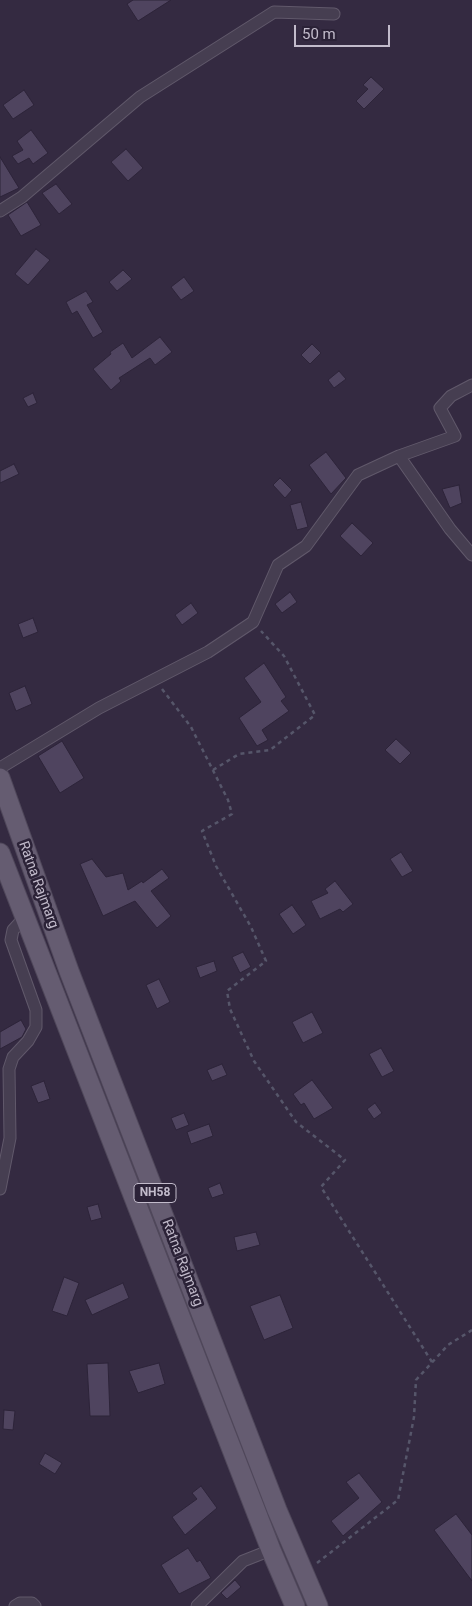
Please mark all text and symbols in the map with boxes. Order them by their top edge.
scale bar [297,15,393,47]
text: 50 m [302,25,336,43]
street label: Ratna Rajmarg [14,839,62,931]
road number: NH58 [134,1184,176,1202]
street label: Ratna Rajmarg [158,1217,206,1309]

